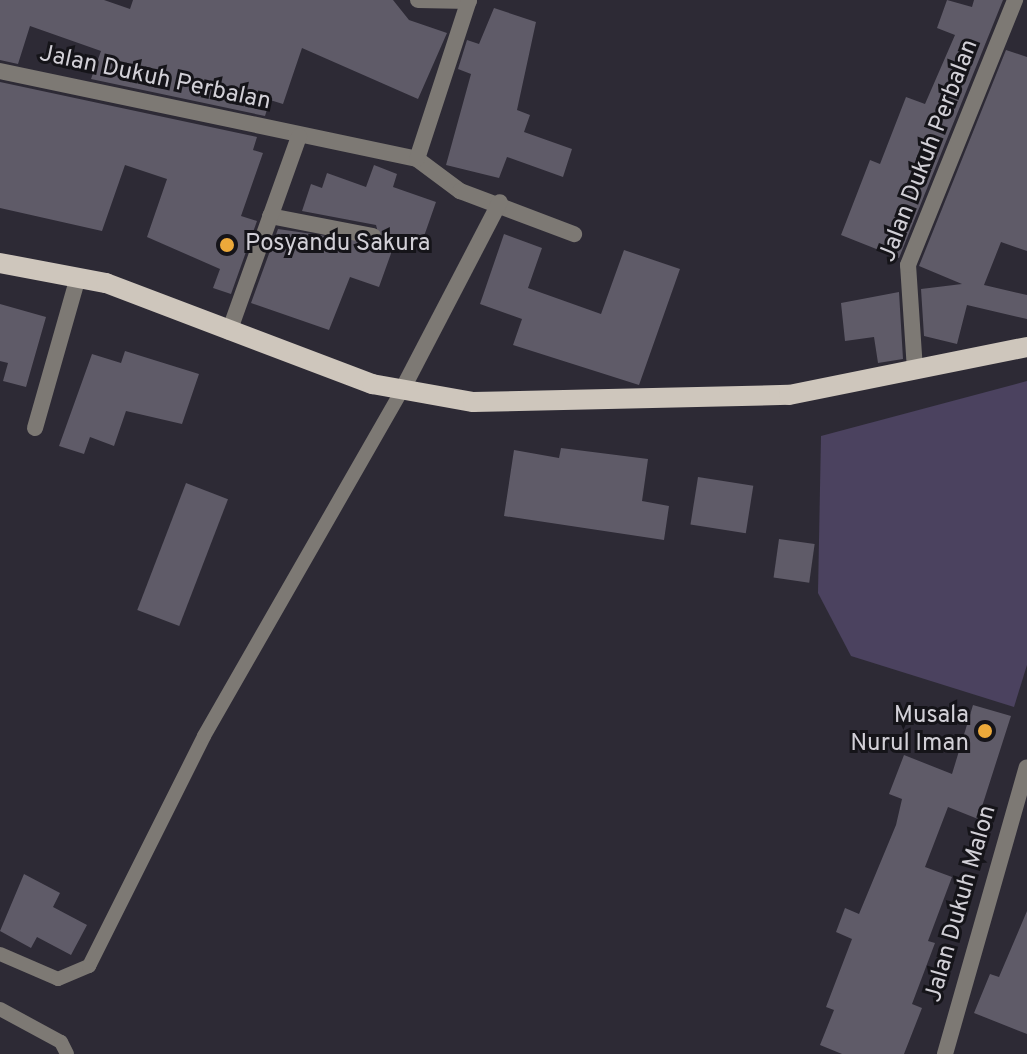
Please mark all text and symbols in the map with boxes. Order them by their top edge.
street label: Jalan Dukuh Perbalan [874,36,986,266]
street label: Jalan Dukuh Perbalan [37,40,273,118]
place label: Posyandu Sakura [245,231,430,259]
marker: Posyandu Sakura [216,234,238,256]
place label: Musala Nurul Iman [850,703,969,759]
marker: Musala Nurul Iman [976,722,994,740]
street label: Jalan Dukuh Malon [920,802,1004,1006]

